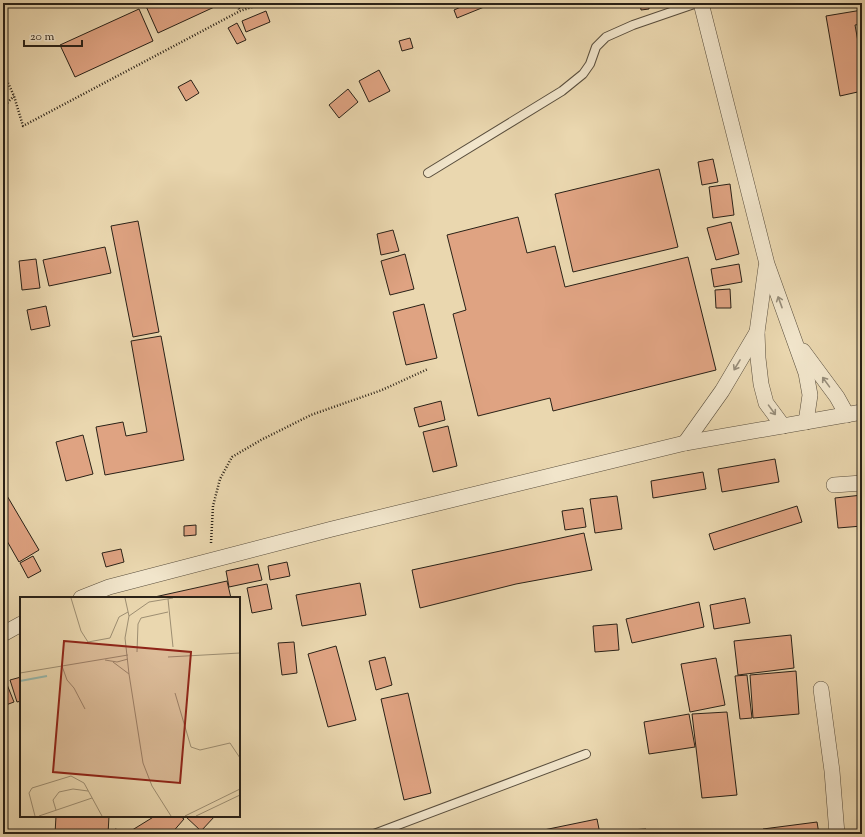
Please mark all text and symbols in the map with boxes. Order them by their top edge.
scale bar [24,22,82,48]
text: 20 m [30,28,55,46]
one-way arrow [776,296,784,308]
one-way arrow [733,359,741,371]
one-way arrow [822,377,830,388]
one-way arrow [768,404,776,415]
inset map [20,597,240,817]

